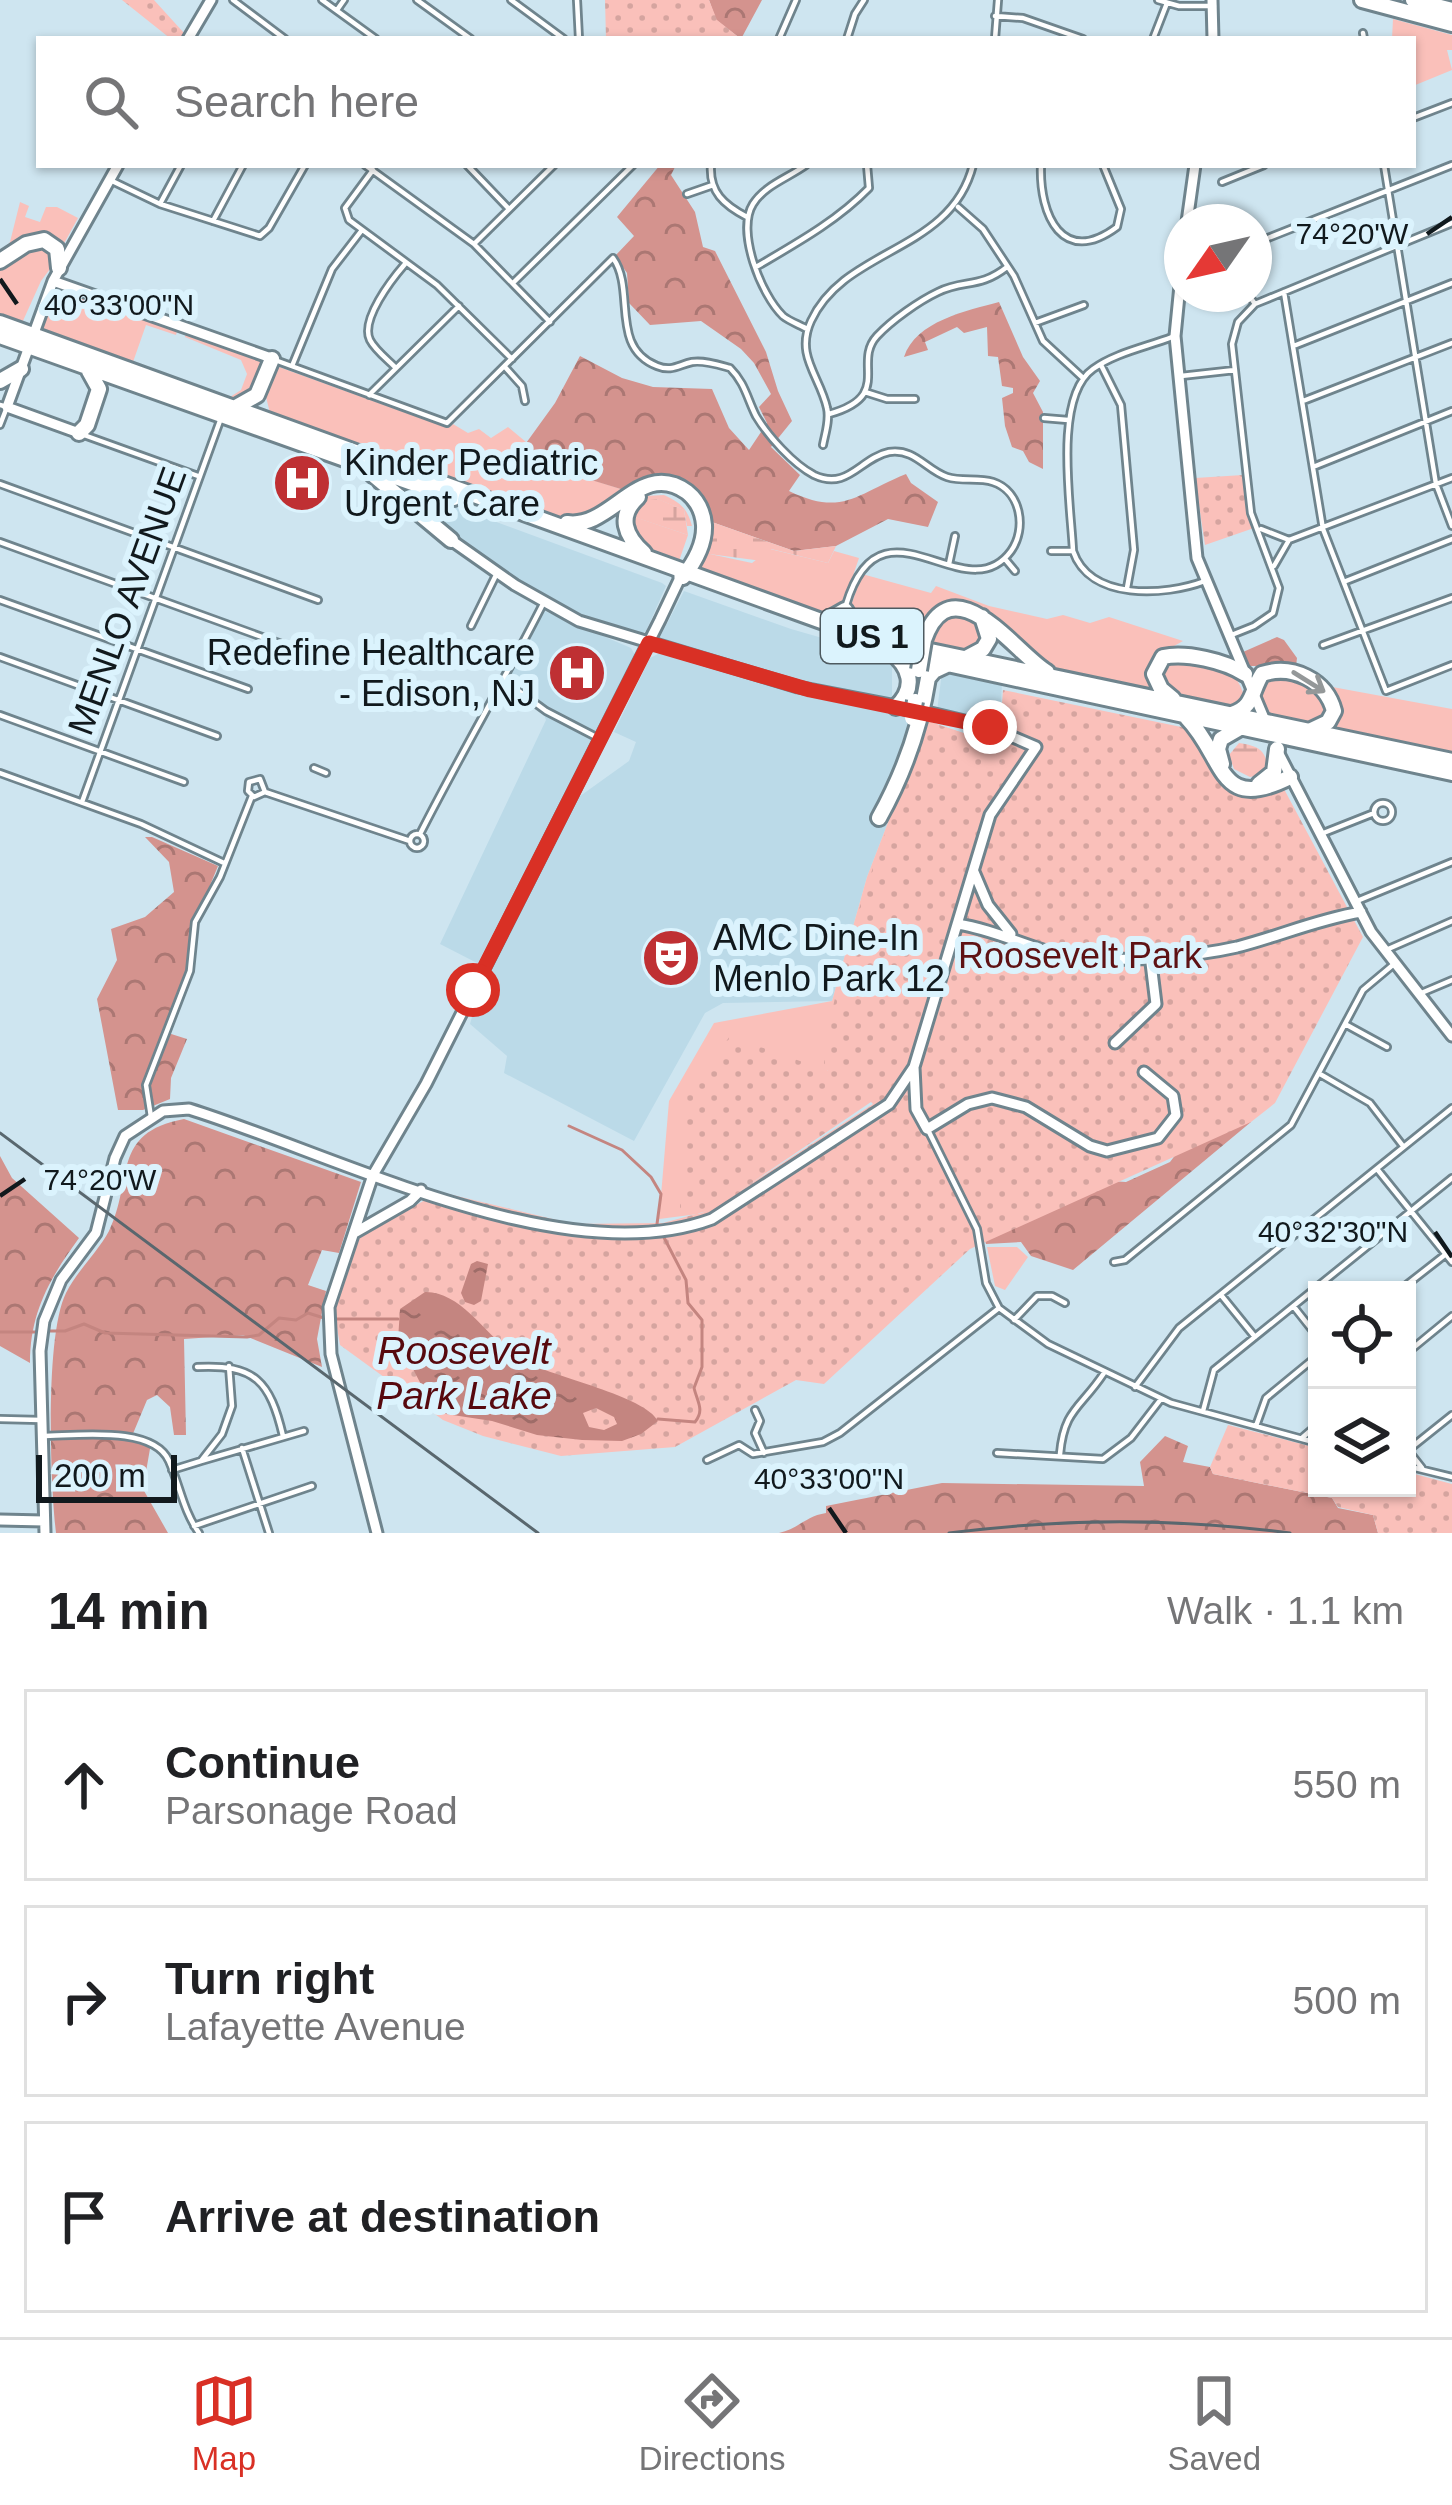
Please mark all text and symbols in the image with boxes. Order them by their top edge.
search box [36,36,1416,168]
icon: search [78,69,144,135]
text: Search here [174,76,419,127]
north arrow [1164,204,1272,312]
text: 74°20'W [1296,217,1409,250]
text: 40°33'00"N [44,288,194,321]
place label: Kinder Pediatric Urgent Care [344,442,598,524]
hospital icon: Kinder Pediatric Urgent Care [271,452,333,514]
street label: MENLO AVENUE [60,462,194,740]
road number: US 1 [821,609,923,663]
place label: Redefine Healthcare - Edison, NJ [207,632,535,714]
hospital icon: Redefine Healthcare - Edison, NJ [546,642,608,704]
one-way arrow [1292,671,1326,695]
route end [963,700,1017,754]
place label: AMC Dine-In Menlo Park 12 [713,917,945,999]
theatre icon: AMC Dine-In Menlo Park 12 [640,927,702,989]
park label: Roosevelt Park [958,935,1203,976]
route start [446,963,500,1017]
text: 74°20'W [44,1163,157,1196]
text: 40°32'30"N [1258,1215,1408,1248]
map controls [1308,1281,1416,1497]
button: locate [1308,1281,1416,1389]
water label: Roosevelt Park Lake [376,1329,553,1417]
button: layers [1308,1389,1416,1497]
scale bar [36,1449,177,1502]
text: 200 m [54,1457,146,1494]
text: 40°33'00"N [754,1462,904,1495]
text: 14 min [48,1583,210,1640]
text: Walk · 1.1 km [1167,1589,1404,1632]
text: Continue [165,1737,360,1788]
icon: ahead [51,1752,117,1818]
text: 550 m [1293,1763,1401,1806]
text: Parsonage Road [165,1789,458,1832]
text: Turn right [165,1953,374,2004]
icon: right [51,1968,117,2034]
text: 500 m [1293,1979,1401,2022]
text: Lafayette Avenue [165,2005,466,2048]
icon: arrive [51,2184,117,2250]
text: Arrive at destination [165,2191,600,2242]
tab: Map [191,2368,257,2478]
tab: Directions [639,2368,786,2478]
tab: Saved [1167,2368,1261,2478]

